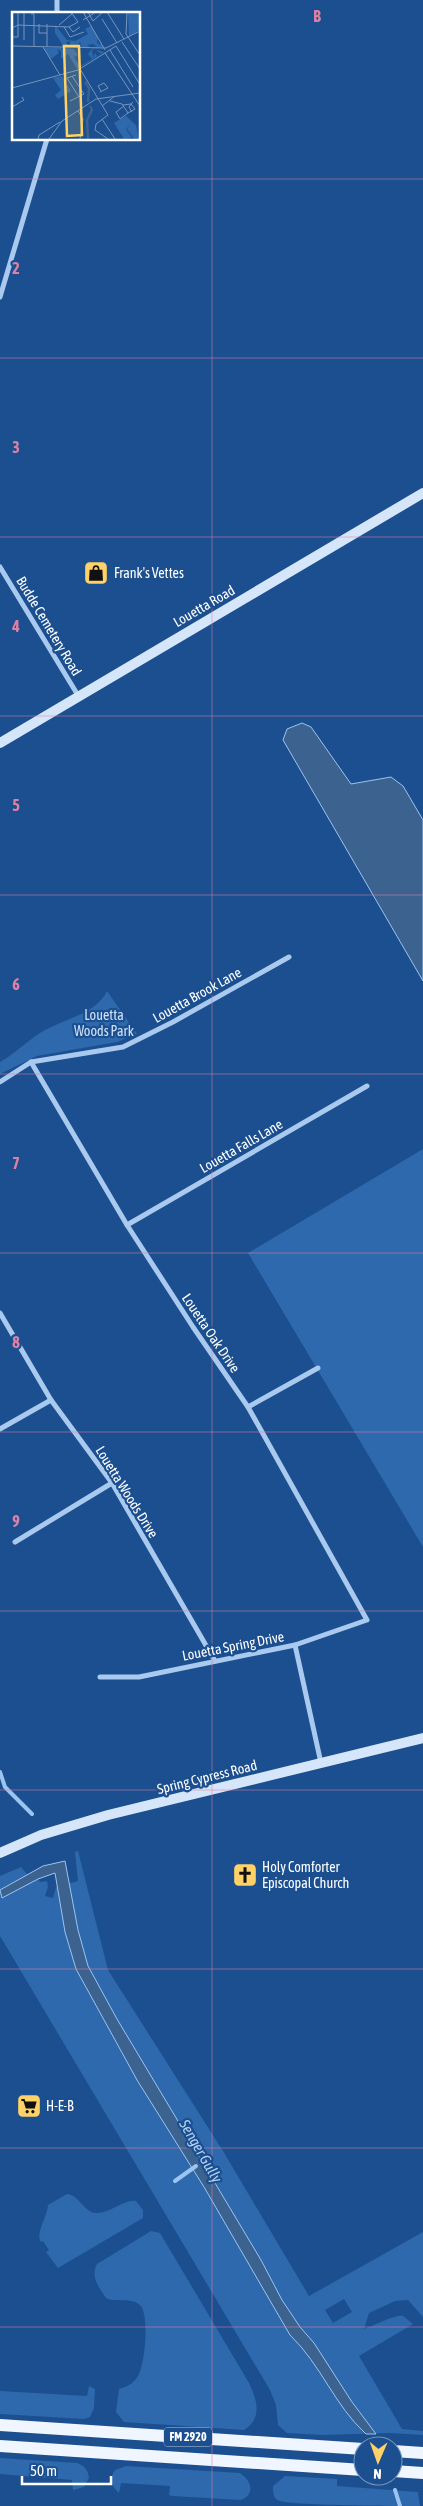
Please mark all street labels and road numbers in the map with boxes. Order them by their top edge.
street label: Budde Cemetery Road [13,574,85,678]
street label: Louetta Road [170,582,238,630]
street label: Louetta Brook Lane [150,964,244,1026]
street label: Louetta Falls Lane [197,1116,285,1176]
street label: Louetta Oak Drive [179,1291,243,1375]
street label: Louetta Woods Drive [92,1443,162,1541]
street label: Louetta Spring Drive [181,1628,285,1664]
street label: Spring Cypress Road [155,1757,259,1797]
road number: FM 2920 [164,2428,212,2446]

